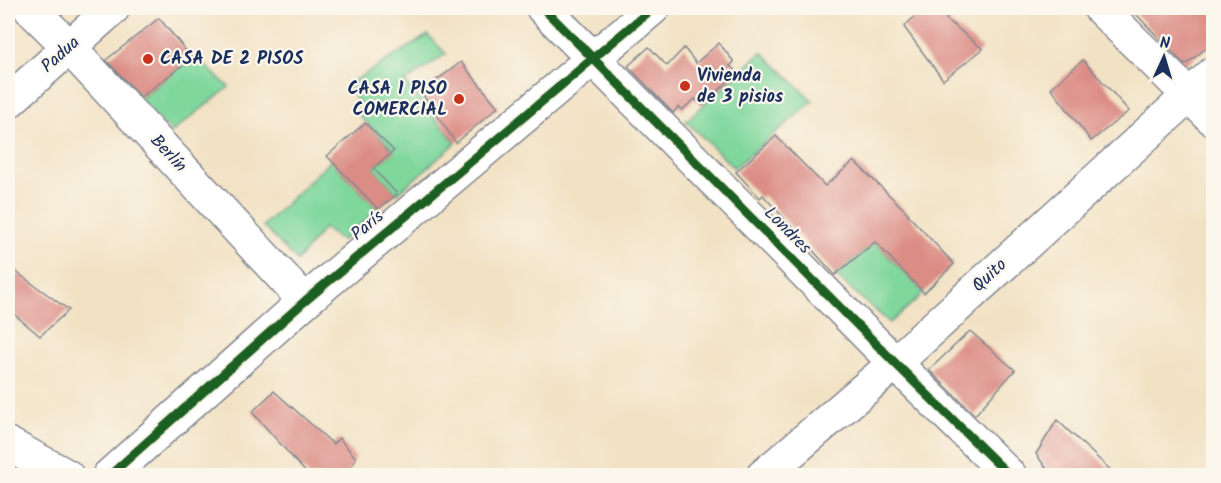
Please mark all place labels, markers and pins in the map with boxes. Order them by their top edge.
place label: CASA DE 2 PISOS [160,45,303,74]
marker: CASA DE 2 PISOS [141,52,155,66]
place label: Vivienda de 3 pisios [697,62,784,112]
place label: CASA 1 PISO COMERCIAL [347,75,447,125]
marker: Vivienda de 3 pisios [678,79,692,93]
marker: CASA 1 PISO COMERCIAL [452,92,466,106]

